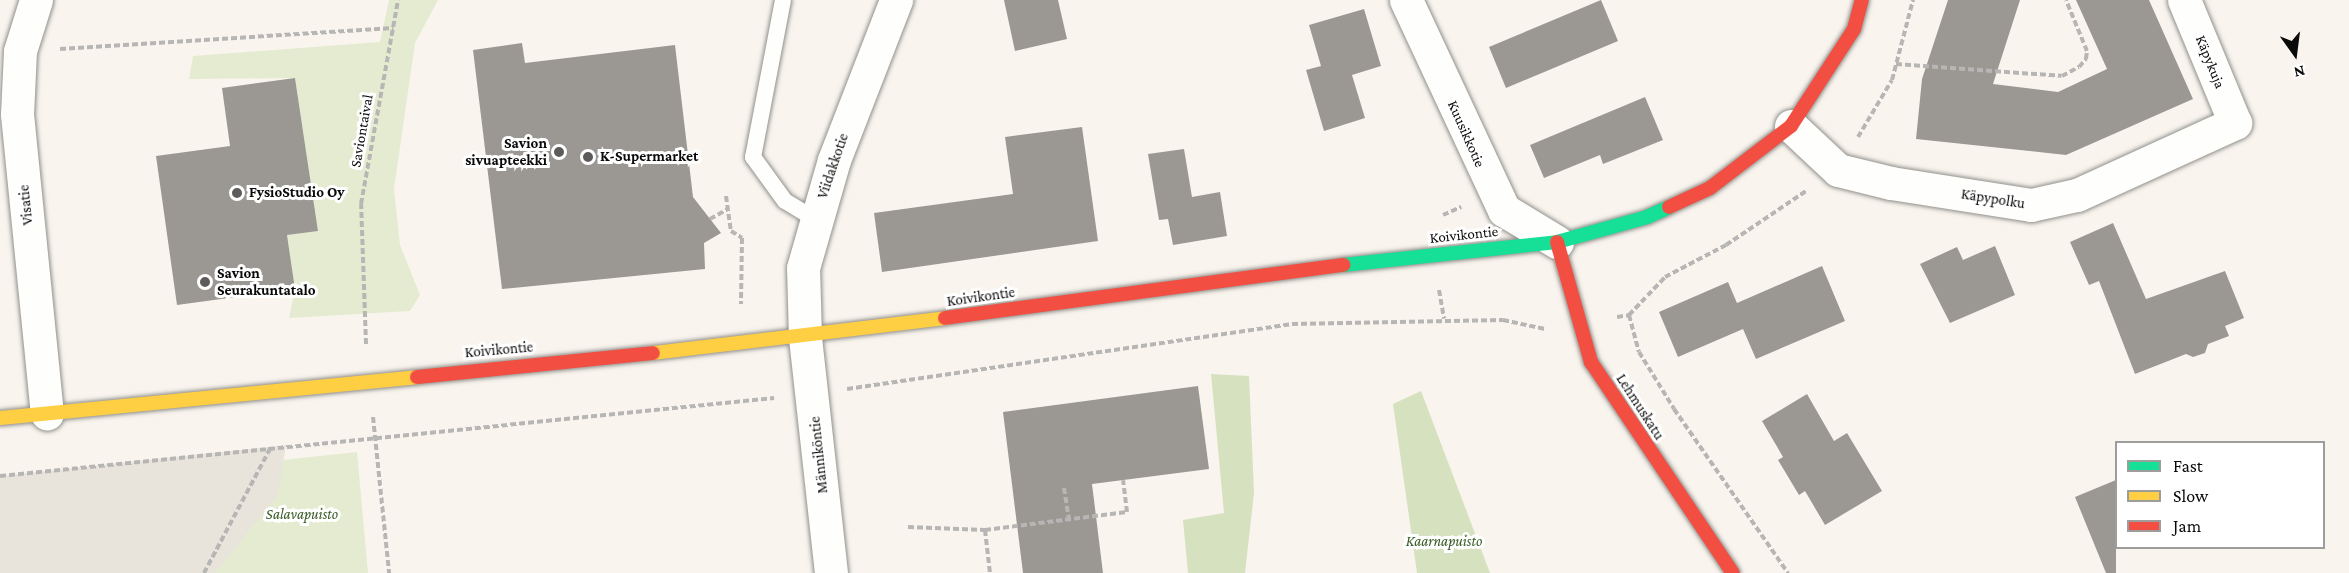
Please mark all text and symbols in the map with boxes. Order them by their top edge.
north arrow [2265,24,2325,84]
street label: Käpykuja [2191,33,2229,91]
text: N [2292,62,2307,82]
street label: Saviontaival [347,93,377,169]
street label: Kuusikkotie [1443,98,1489,170]
street label: Viidakkotie [813,131,853,201]
place label: Savion sivuapteekki [465,134,547,169]
marker: Savion sivuapteekki [552,145,566,159]
place label: K-Supermarket [600,148,698,166]
marker: K-Supermarket [581,150,595,164]
street label: Visatie [15,184,37,226]
place label: FysioStudio Oy [249,184,345,202]
street label: Käpypolku [1960,185,2026,213]
marker: FysioStudio Oy [230,186,244,200]
street label: Koivikontie [1429,222,1499,248]
place label: Savion Seurakuntatalo [217,264,316,299]
marker: Savion Seurakuntatalo [198,275,212,289]
street label: Koivikontie [946,283,1016,311]
street label: Koivikontie [464,338,534,362]
street label: Lehmuskatu [1612,371,1668,443]
street label: Männiköntie [806,416,832,494]
legend [2115,441,2325,549]
text: Fast [2173,456,2203,476]
text: Slow [2173,486,2208,506]
park label: Salavapuisto [266,506,338,524]
text: Jam [2173,516,2201,536]
park label: Kaarnapuisto [1406,533,1482,551]

